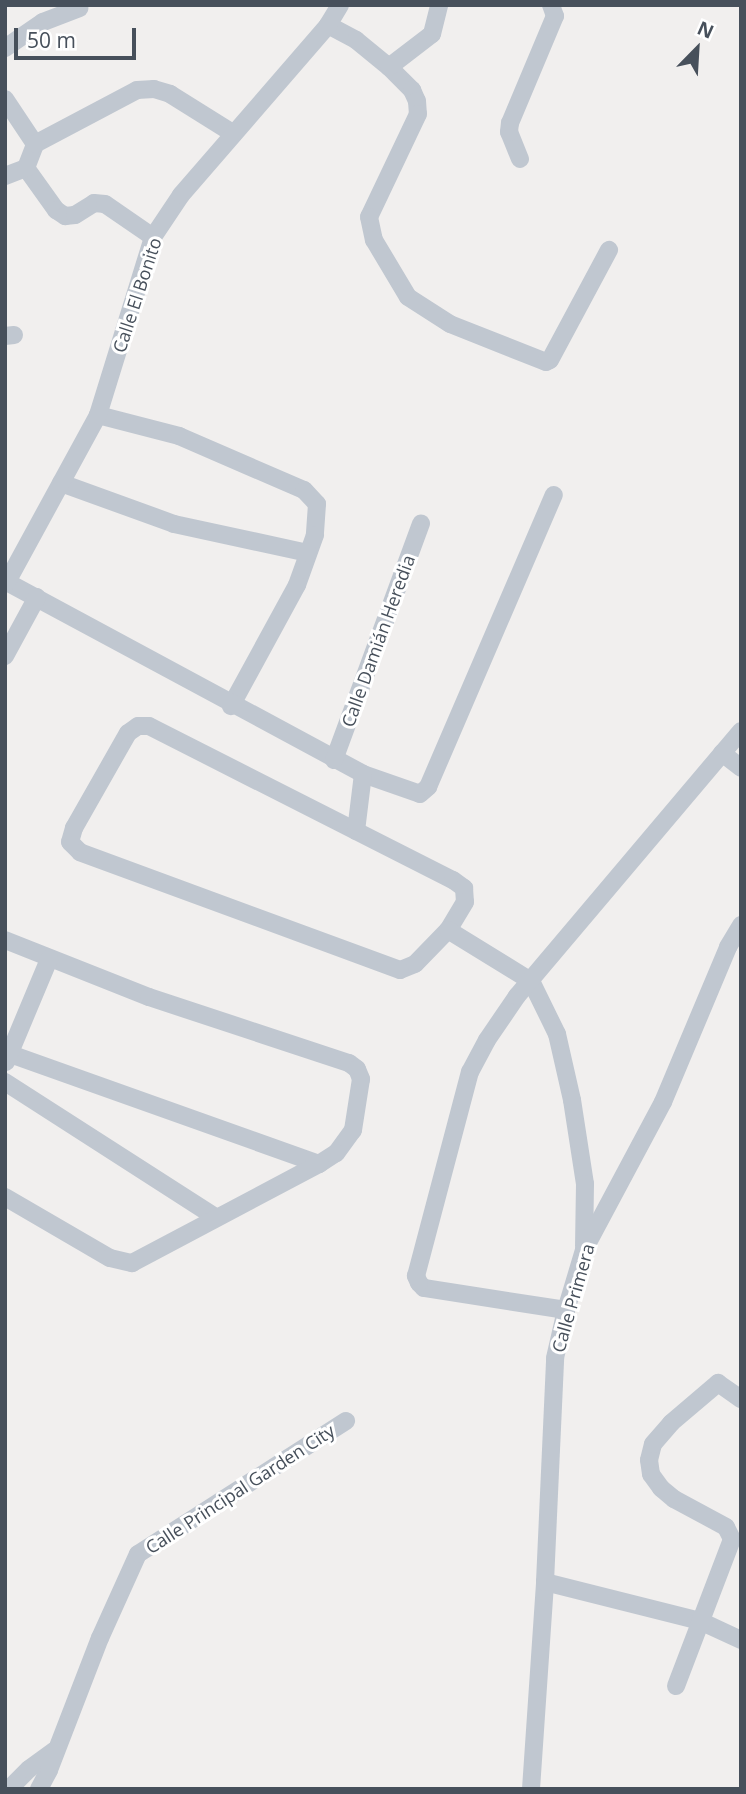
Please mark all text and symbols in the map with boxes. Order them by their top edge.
scale bar [18,14,140,58]
north arrow [662,14,732,84]
text: N [693,15,718,45]
text: 50 m [27,26,76,54]
street label: Calle El Bonito [108,235,166,355]
street label: Calle Damián Heredia [337,552,419,730]
street label: Calle Primera [547,1241,599,1355]
street label: Calle Principal Garden City [141,1420,339,1558]

